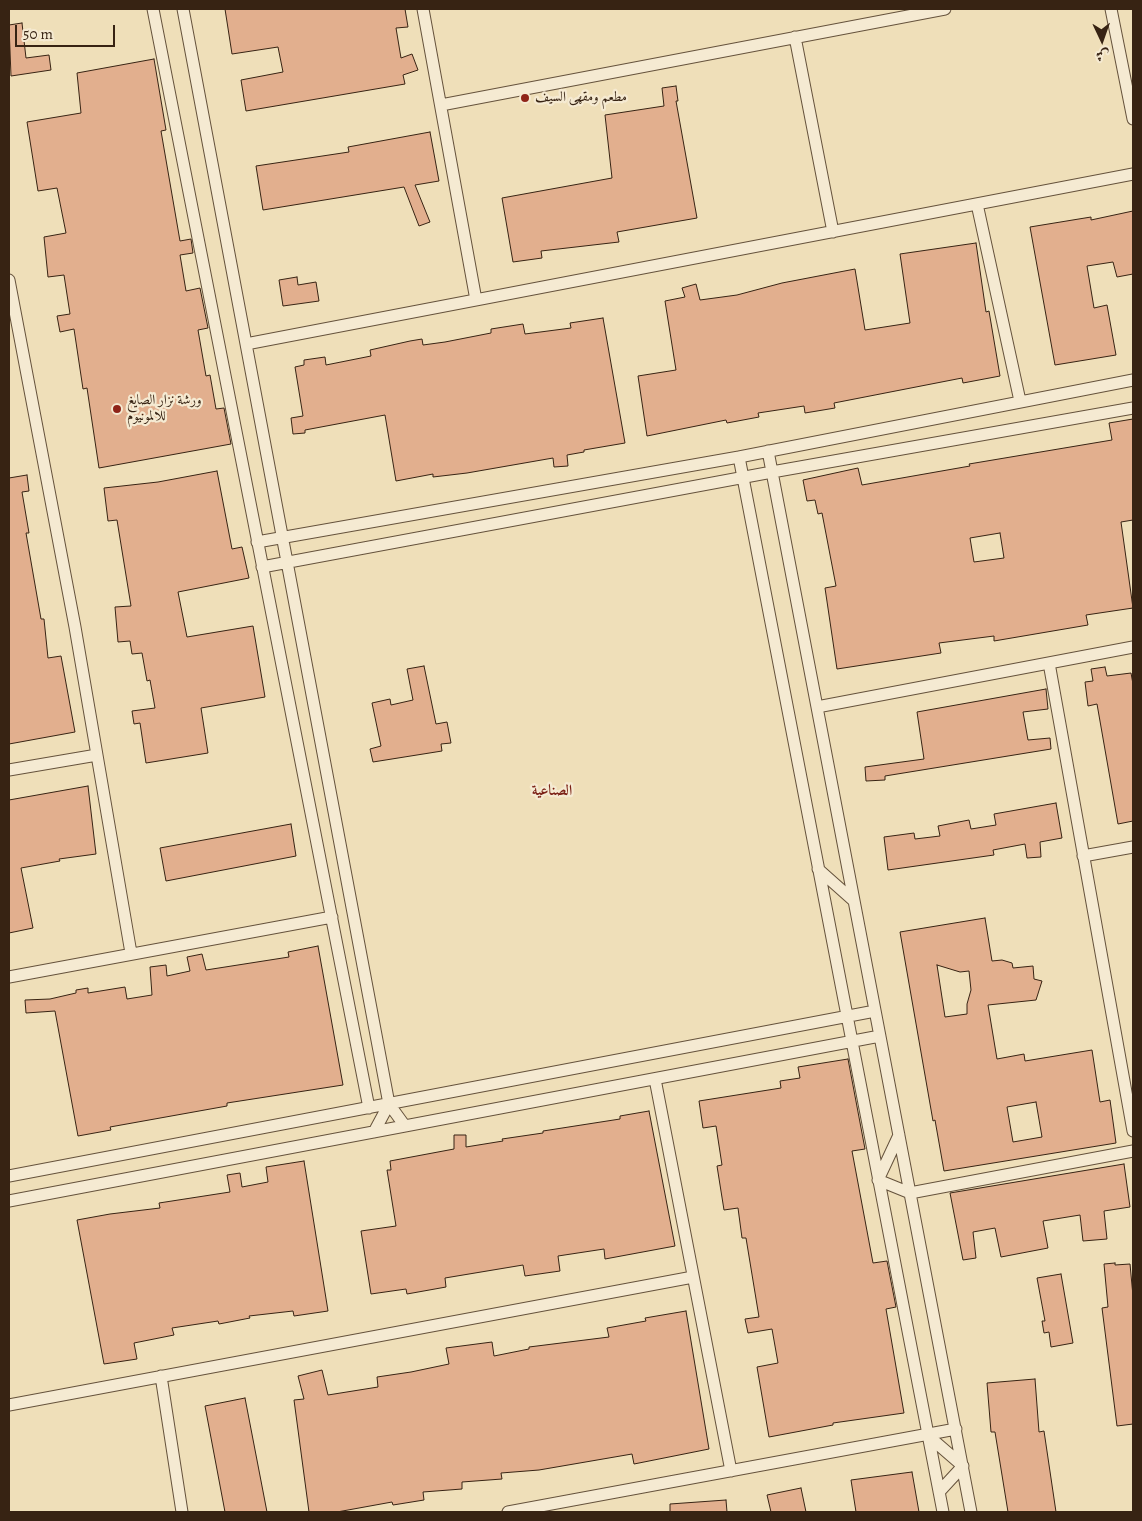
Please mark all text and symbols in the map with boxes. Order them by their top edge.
scale bar [18,15,118,47]
north arrow [1077,15,1127,65]
text: 50 m [23,24,53,44]
text: ش [1095,46,1110,65]
place label: مطعم ومقهى السيف [535,90,627,106]
marker: مطعم ومقهى السيف [519,92,531,104]
place label: ورشة نزار الصايغ للالمونيوم [127,393,202,426]
marker: ورشة نزار الصايغ للالمونيوم [111,403,123,415]
district label: الصناعية [532,782,572,800]

